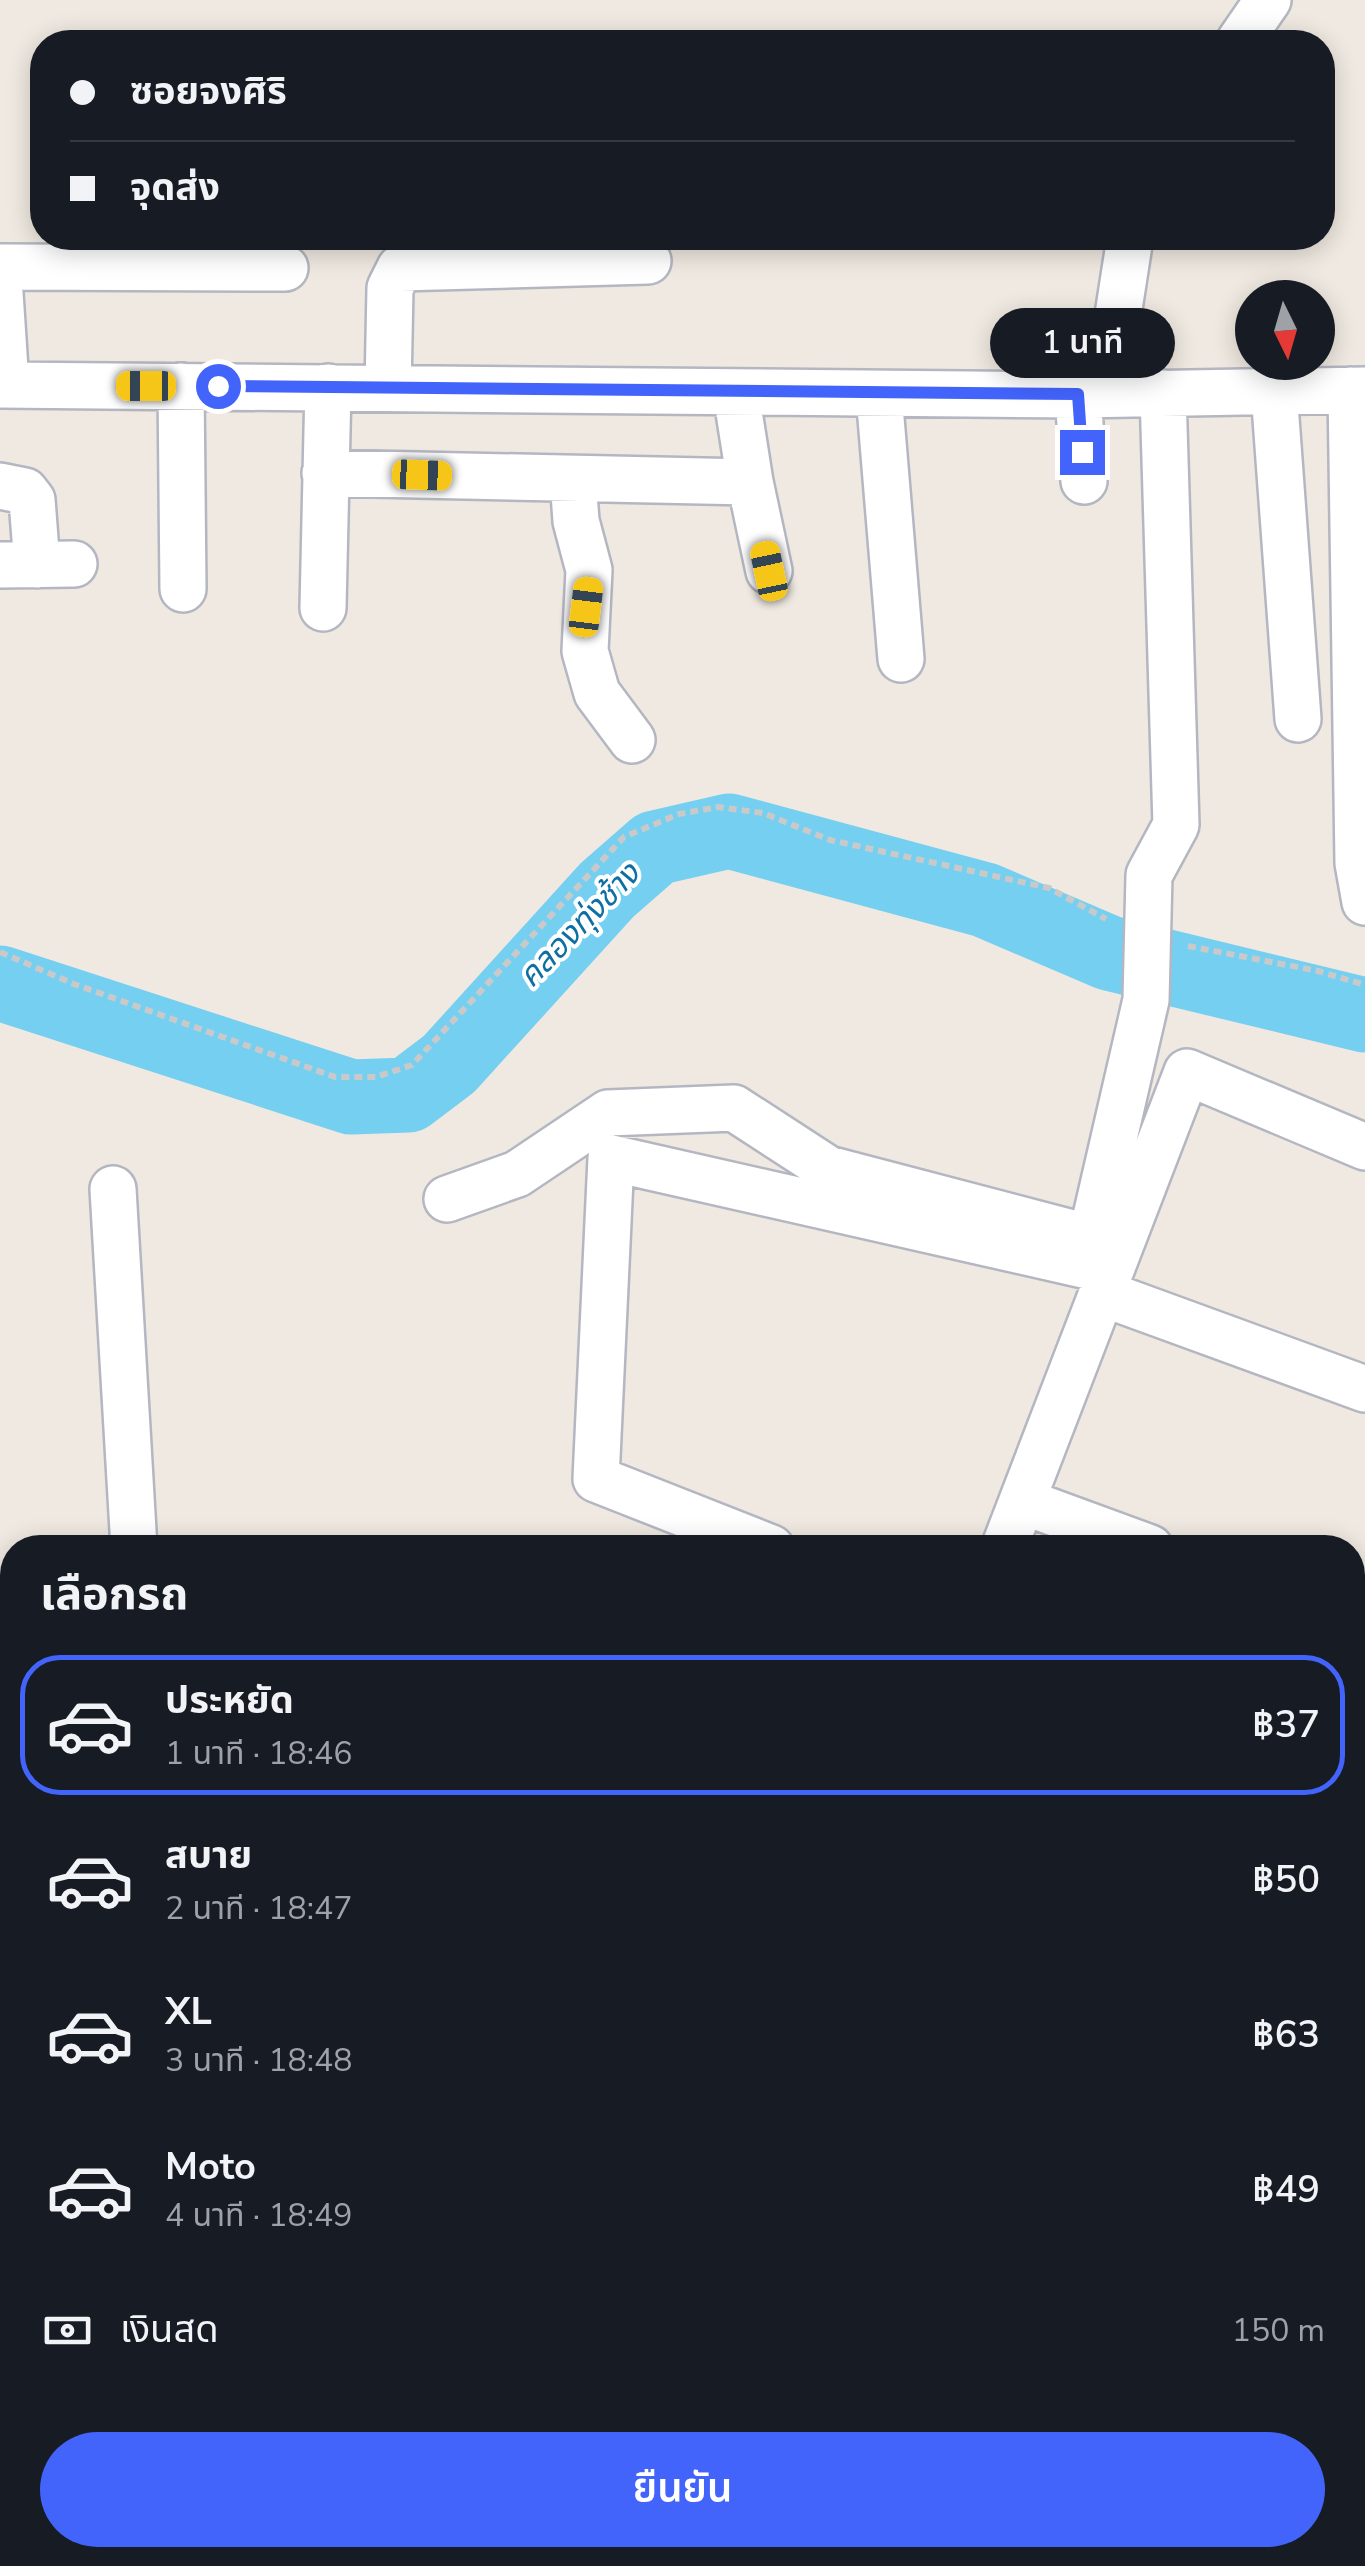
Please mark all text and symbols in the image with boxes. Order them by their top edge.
text: ซอยจงศิริ [130,66,287,117]
text: จุดส่ง [130,162,220,213]
north arrow [1235,280,1335,380]
map controls [1235,280,1335,380]
callout: 1 นาที [990,307,1174,377]
text: 1 นาที [1042,321,1123,364]
route start [196,364,241,409]
car [116,371,176,401]
route end [1060,430,1105,475]
car [391,459,453,491]
car [748,539,790,603]
car [567,575,605,639]
water label: คลองทุ่งช้าง [509,852,651,997]
text: เลือกรถ [40,1564,188,1625]
text: ประหยัด [165,1675,294,1726]
icon: car [45,1680,135,1770]
text: ฿37 [1252,1699,1320,1750]
text: 1 นาที · 18:46 [165,1732,352,1775]
text: สบาย [165,1830,252,1881]
icon: car [45,1835,135,1925]
text: ฿50 [1252,1854,1320,1905]
text: 2 นาที · 18:47 [165,1887,352,1930]
text: XL [165,1986,212,2037]
icon: car [45,1990,135,2080]
text: ฿63 [1252,2009,1320,2060]
text: 3 นาที · 18:48 [165,2039,352,2082]
text: Moto [165,2141,256,2192]
icon: car [45,2145,135,2235]
text: ฿49 [1252,2164,1320,2215]
text: 4 นาที · 18:49 [165,2194,352,2237]
icon: cash [40,2303,95,2358]
text: เงินสด [120,2304,219,2355]
text: 150 m [1232,2309,1325,2352]
button: ยืนยัน [40,2432,1325,2547]

